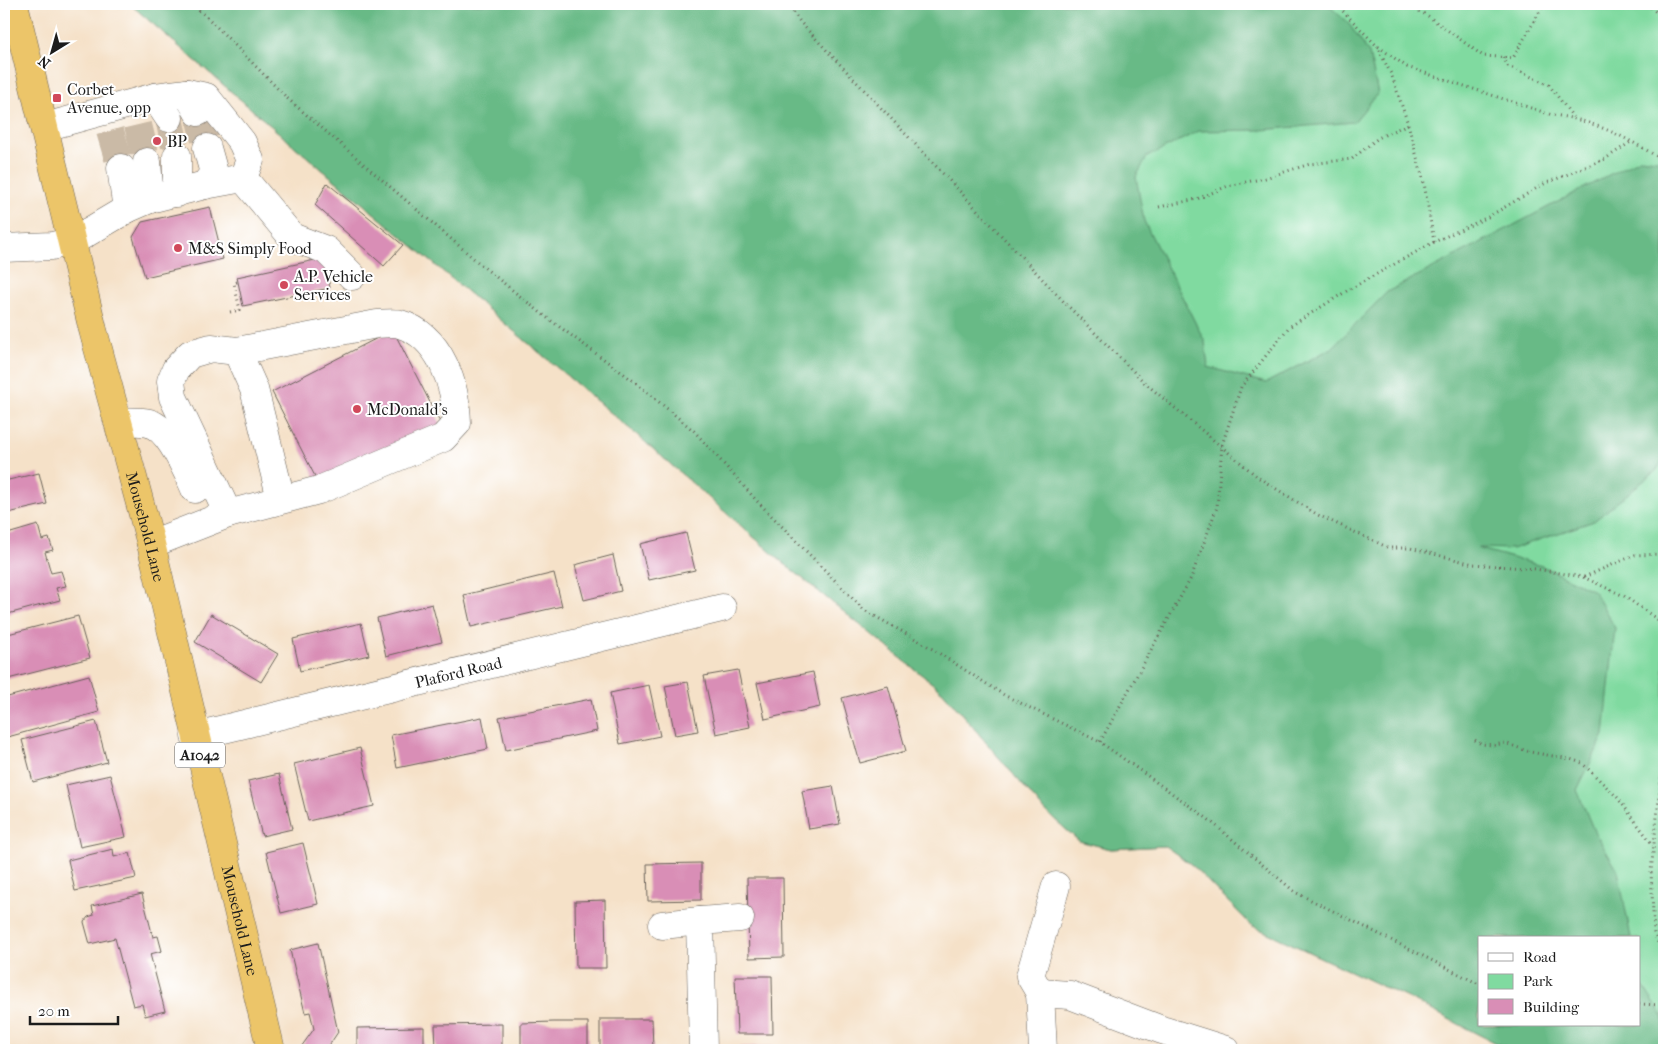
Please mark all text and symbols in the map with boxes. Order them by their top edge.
north arrow [28,28,78,78]
text: N [35,52,54,72]
place label: Corbet Avenue, opp [66,80,151,117]
marker: Corbet Avenue, opp [51,92,63,104]
place label: BP [167,132,187,151]
marker: BP [151,135,163,147]
place label: M&S Simply Food [188,239,312,258]
marker: M&S Simply Food [172,242,184,254]
place label: A.P. Vehicle Services [293,267,373,304]
marker: A.P. Vehicle Services [278,279,290,291]
place label: McDonald’s [367,400,448,419]
marker: McDonald’s [351,403,363,415]
street label: Mousehold Lane [122,470,169,584]
street label: Plaford Road [413,652,504,692]
road number: A1042 [175,742,225,768]
street label: Mousehold Lane [218,863,263,978]
legend [1478,936,1640,1026]
text: Road [1523,948,1557,966]
text: Park [1523,972,1553,990]
scale bar [30,994,118,1026]
text: Building [1523,998,1580,1016]
text: 20 m [38,1002,70,1020]

